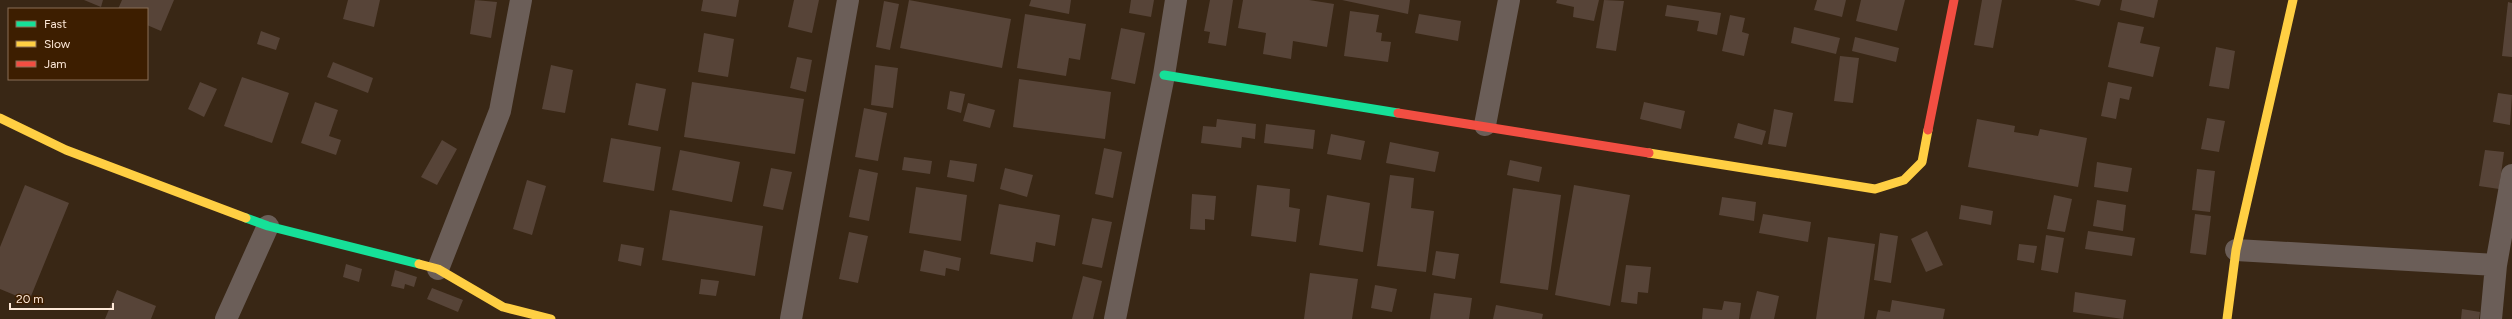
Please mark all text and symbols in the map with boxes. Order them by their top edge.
legend [8,8,148,80]
text: Fast [44,17,67,31]
text: Slow [44,37,71,51]
text: Jam [44,57,67,71]
scale bar [10,285,113,311]
text: 20 m [16,292,44,306]

